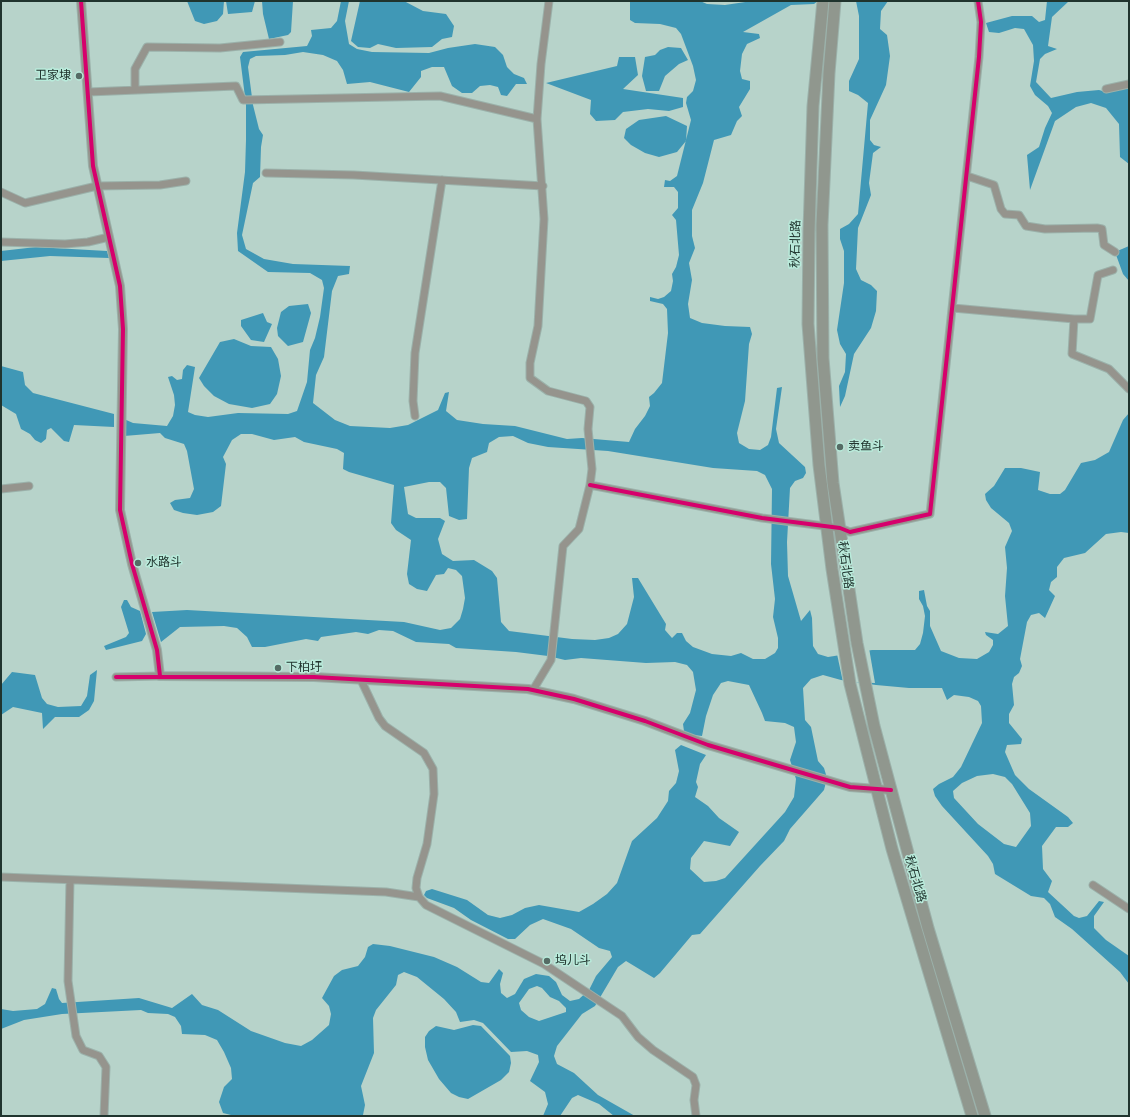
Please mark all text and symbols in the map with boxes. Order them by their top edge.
place label: 卫家埭 [35,69,71,83]
marker: 卫家埭 [74,71,84,81]
street label: 秋石北路 [788,220,804,268]
place label: 卖鱼斗 [848,440,884,454]
marker: 卖鱼斗 [835,442,845,452]
street label: 秋石北路 [835,540,855,590]
place label: 水路斗 [146,556,182,570]
marker: 水路斗 [133,558,143,568]
place label: 下柏圩 [286,661,322,675]
marker: 下柏圩 [273,663,283,673]
street label: 秋石北路 [901,854,929,904]
place label: 坞儿斗 [555,954,591,968]
marker: 坞儿斗 [542,956,552,966]

